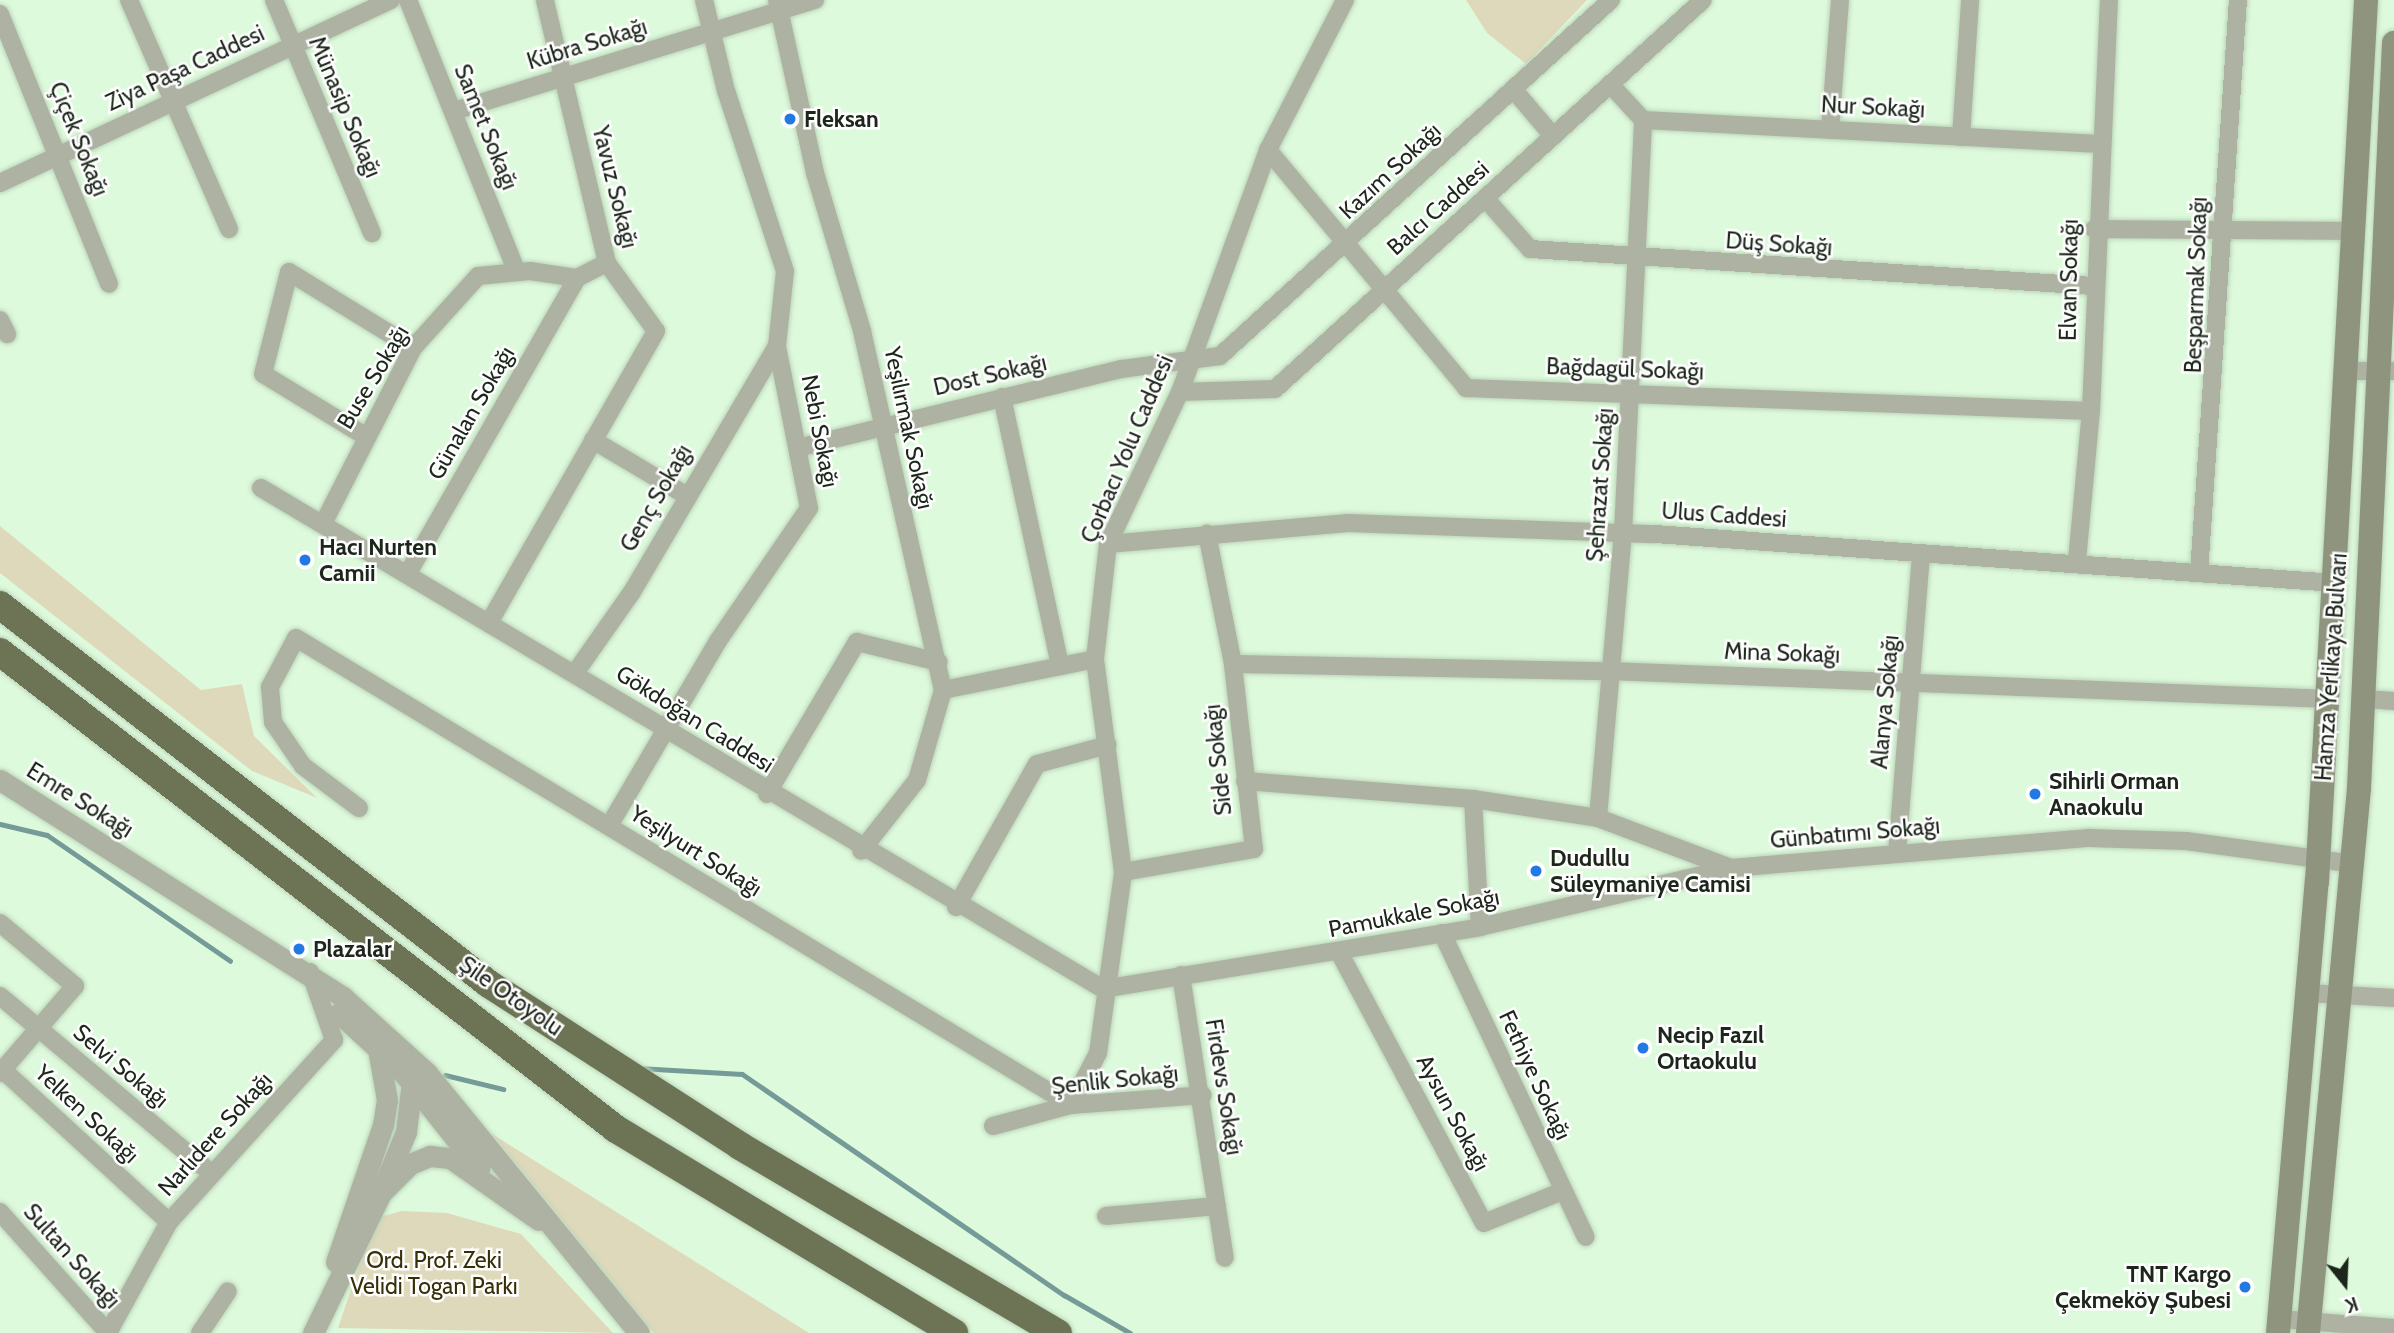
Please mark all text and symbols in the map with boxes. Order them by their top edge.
street label: Kübra Sokağı [524,13,650,75]
street label: Ziya Paşa Caddesi [101,19,269,117]
street label: Münasip Sokağı [303,32,387,182]
street label: Samet Sokağı [448,60,524,194]
street label: Çiçek Sokağı [44,78,114,200]
street label: Nur Sokağı [1820,90,1926,124]
place label: Fleksan [804,105,879,133]
marker: Fleksan [782,111,798,127]
street label: Kazım Sokağı [1334,117,1446,225]
street label: Yavuz Sokağı [586,123,644,251]
street label: Balcı Caddesi [1381,155,1495,261]
street label: Beşparmak Sokağı [2179,196,2213,374]
street label: Elvan Sokağı [2054,219,2084,341]
street label: Düş Sokağı [1725,227,1833,261]
street label: Buse Sokağı [331,320,415,434]
street label: Günalan Sokağı [422,341,520,485]
street label: Yeşilırmak Sokağı [878,344,940,512]
street label: Dost Sokağı [931,349,1049,401]
street label: Çorbacı Yolu Caddesi [1075,351,1179,547]
street label: Bağdagül Sokağı [1546,352,1704,386]
street label: Nebi Sokağı [796,372,844,490]
street label: Şehrazat Sokağı [1581,407,1619,563]
street label: Genç Sokağı [614,439,698,557]
street label: Ulus Caddesi [1660,497,1788,533]
place label: Hacı Nurten Camii [319,533,437,587]
marker: Hacı Nurten Camii [297,552,313,568]
street label: Hamza Yerlikaya Bulvarı [2309,552,2353,782]
street label: Alanya Sokağı [1865,634,1905,770]
street label: Mina Sokağı [1724,637,1840,669]
street label: Gökdoğan Caddesi [611,659,779,779]
street label: Side Sokağı [1198,703,1238,817]
street label: Emre Sokağı [22,756,138,844]
place label: Sihirli Orman Anaokulu [2049,767,2179,821]
marker: Sihirli Orman Anaokulu [2027,786,2043,802]
street label: Yeşilyurt Sokağı [625,800,767,902]
street label: Günbatımı Sokağı [1769,812,1941,854]
place label: Dudullu Süleymaniye Camisi [1550,844,1751,898]
marker: Dudullu Süleymaniye Camisi [1528,863,1544,879]
street label: Pamukkale Sokağı [1326,883,1502,943]
place label: Plazalar [313,935,391,963]
marker: Plazalar [291,941,307,957]
street label: Şile Otoyolu [454,950,568,1042]
street label: Fethiye Sokağı [1493,1006,1577,1144]
street label: Firdevs Sokağı [1200,1017,1248,1157]
street label: Selvi Sokağı [68,1018,174,1114]
place label: Necip Fazıl Ortaokulu [1657,1021,1764,1075]
marker: Necip Fazıl Ortaokulu [1635,1040,1651,1056]
street label: Aysun Sokağı [1411,1050,1495,1176]
street label: Yelken Sokağı [29,1059,145,1169]
street label: Şenlik Sokağı [1050,1060,1180,1100]
street label: Narlıdere Sokağı [152,1067,278,1201]
street label: Sultan Sokağı [18,1198,126,1314]
park label: Ord. Prof. Zeki Velidi Togan Parkı [350,1246,518,1300]
north arrow [2310,1249,2380,1319]
place label: TNT Kargo Çekmeköy Şubesi [2055,1260,2231,1314]
marker: TNT Kargo Çekmeköy Şubesi [2237,1279,2253,1295]
text: K [2342,1292,2361,1317]

